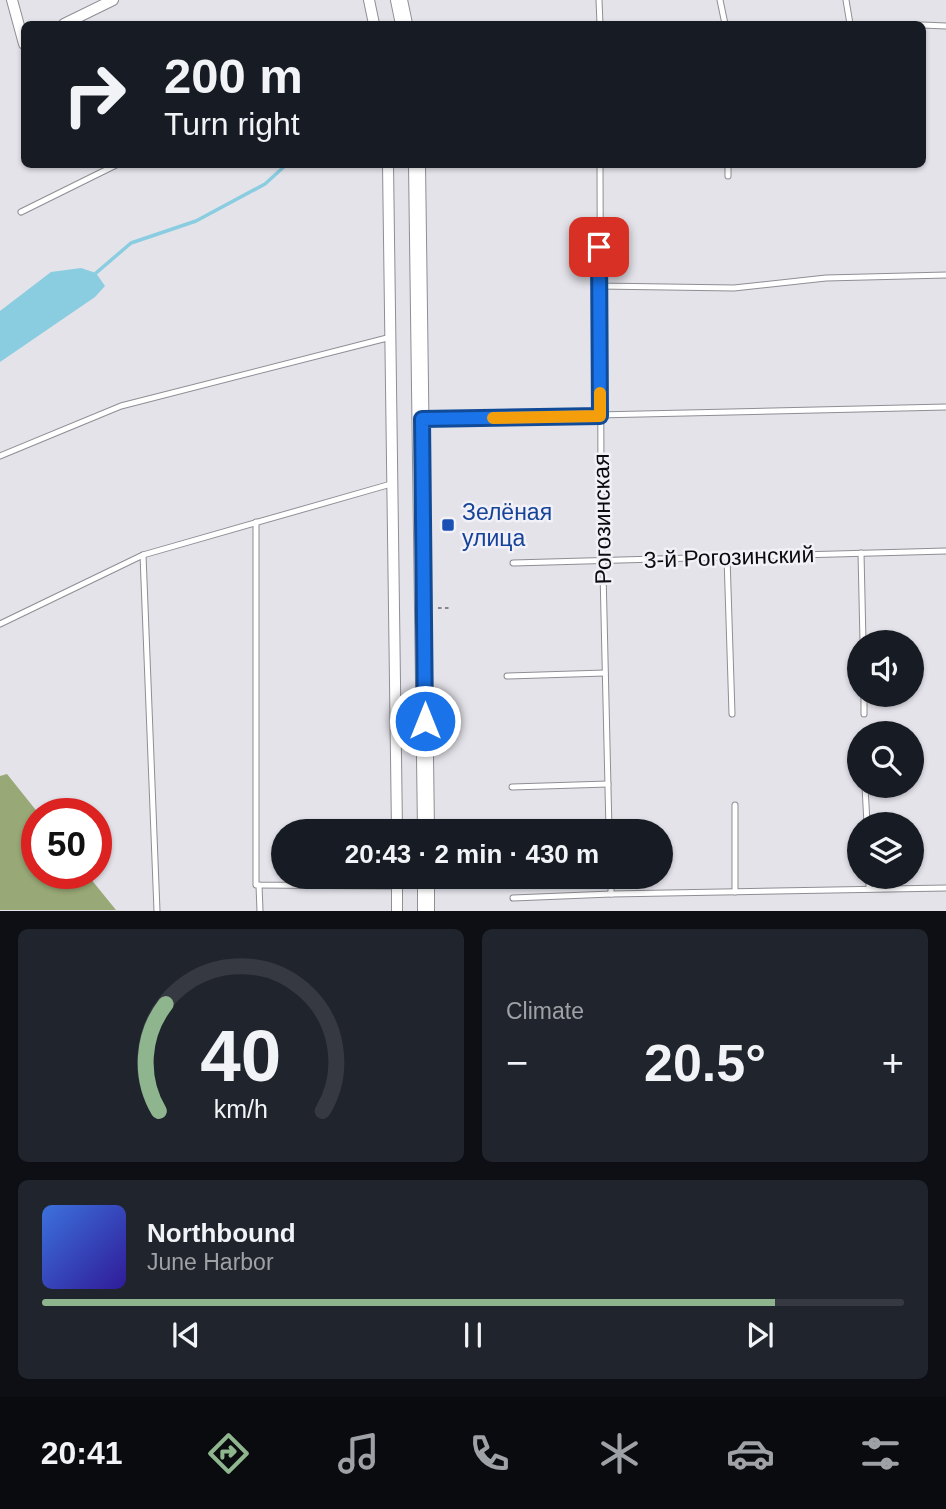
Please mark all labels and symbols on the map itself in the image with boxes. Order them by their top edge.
pin [569,217,629,277]
street label: Рогозинская [588,453,616,585]
place label: Зелёная улица [462,499,552,551]
marker: Зелёная улица [440,517,456,533]
street label: 3-й Рогозинский [643,541,815,573]
position arrow [388,684,462,758]
speed limit sign: 50 [21,798,112,889]

